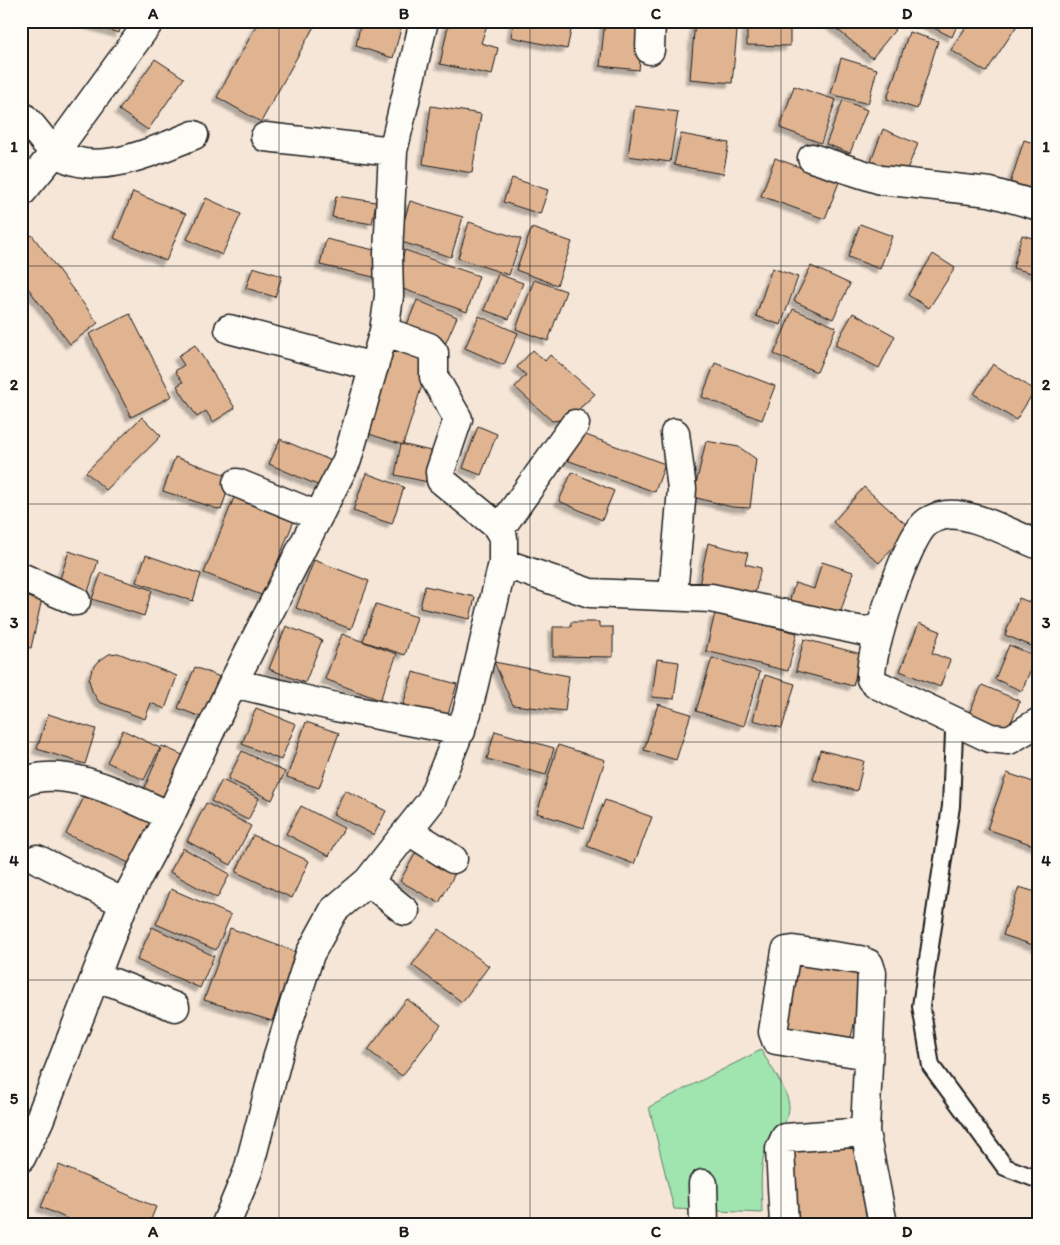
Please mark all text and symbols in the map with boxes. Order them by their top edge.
text: A [147,4,159,23]
text: B [399,4,410,23]
text: C [651,4,662,23]
text: D [902,4,913,23]
text: 1 [10,137,18,156]
text: 1 [1042,137,1050,156]
text: 2 [10,375,19,394]
text: 2 [1042,375,1051,394]
text: 3 [10,613,19,632]
text: 3 [1042,613,1051,632]
text: 4 [9,851,19,870]
text: 4 [1041,851,1051,870]
text: 5 [10,1089,19,1108]
text: 5 [1042,1089,1051,1108]
text: A [147,1222,159,1241]
text: B [399,1222,410,1241]
text: C [651,1222,662,1241]
text: D [902,1222,913,1241]

